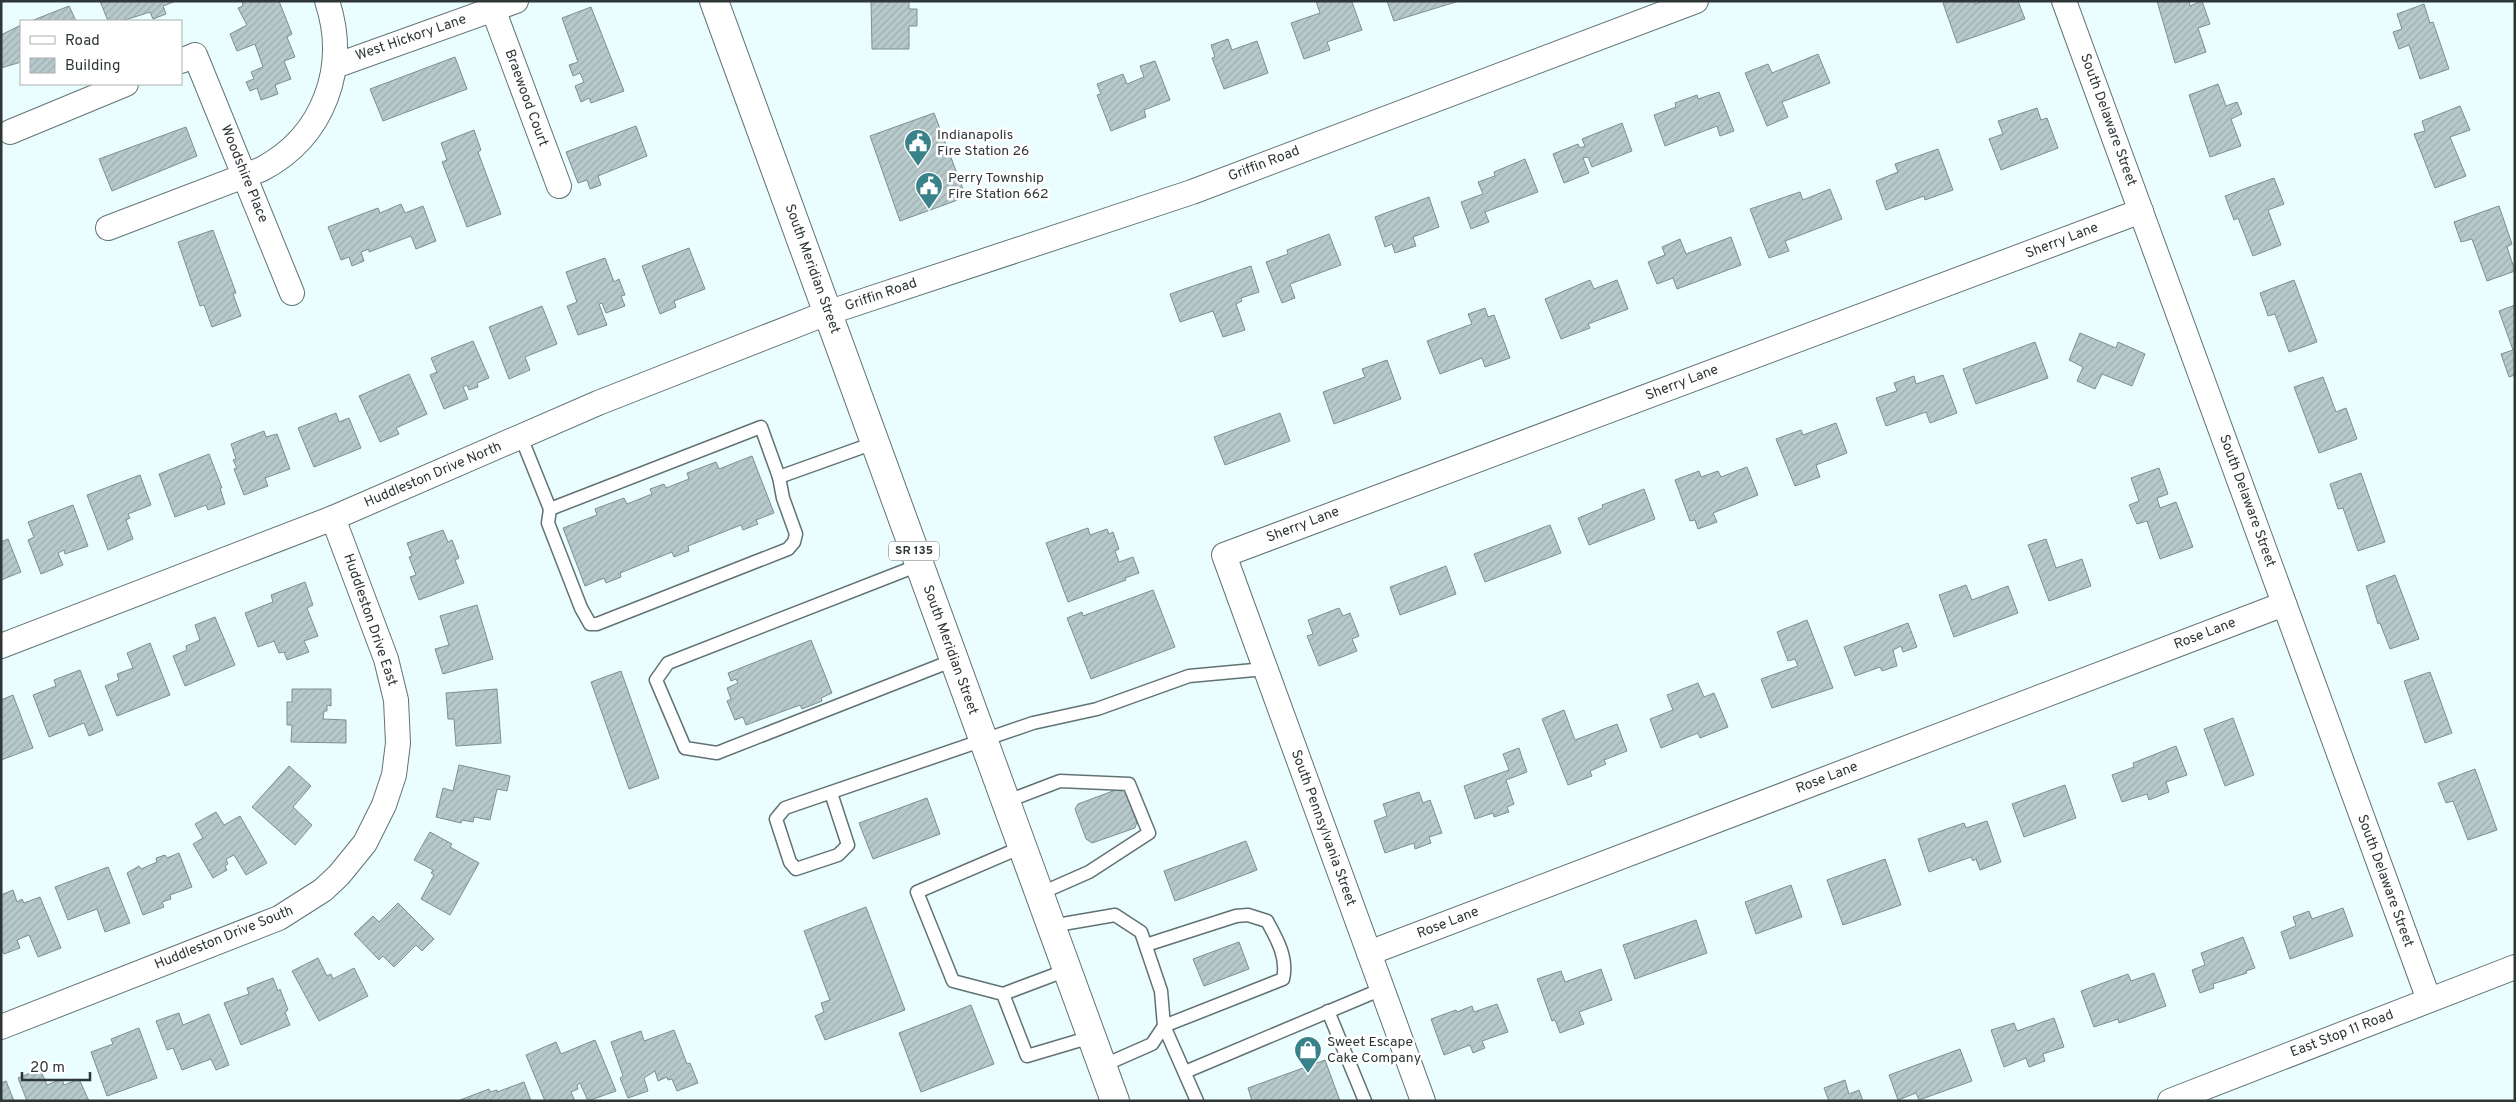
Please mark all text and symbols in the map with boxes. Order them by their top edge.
street label: West Hickory Lane [353,11,469,65]
legend [20,20,182,85]
text: Road [65,32,100,51]
street label: Braewood Court [501,47,551,149]
street label: South Delaware Street [2076,51,2140,189]
text: Building [65,57,120,76]
street label: Woodshire Place [217,123,271,225]
place label: Indianapolis Fire Station 26 [937,127,1029,160]
public building icon: Indianapolis Fire Station 26 [903,128,933,167]
street label: Griffin Road [1226,143,1302,185]
place label: Perry Township Fire Station 662 [948,170,1049,203]
public building icon: Perry Township Fire Station 662 [914,171,944,210]
street label: South Meridian Street [781,202,843,336]
street label: Sherry Lane [2023,219,2101,263]
street label: Griffin Road [843,275,919,315]
street label: Sherry Lane [1643,361,1721,405]
street label: South Delaware Street [2215,432,2279,570]
street label: Huddleston Drive North [362,438,504,512]
street label: Sherry Lane [1264,503,1342,547]
road number: SR 135 [889,542,939,560]
street label: Huddleston Drive East [339,552,401,688]
street label: South Meridian Street [919,583,981,717]
street label: Rose Lane [2172,614,2238,654]
street label: South Pennsylvania Street [1287,748,1359,908]
street label: Rose Lane [1794,758,1860,798]
street label: South Delaware Street [2353,812,2417,950]
street label: Huddleston Drive South [152,902,296,974]
street label: Rose Lane [1415,903,1481,943]
street label: East Stop 11 Road [2288,1007,2396,1061]
place label: Sweet Escape Cake Company [1327,1034,1421,1067]
shop icon: Sweet Escape Cake Company [1293,1035,1323,1074]
scale bar [22,1050,90,1082]
text: 20 m [30,1059,65,1078]

